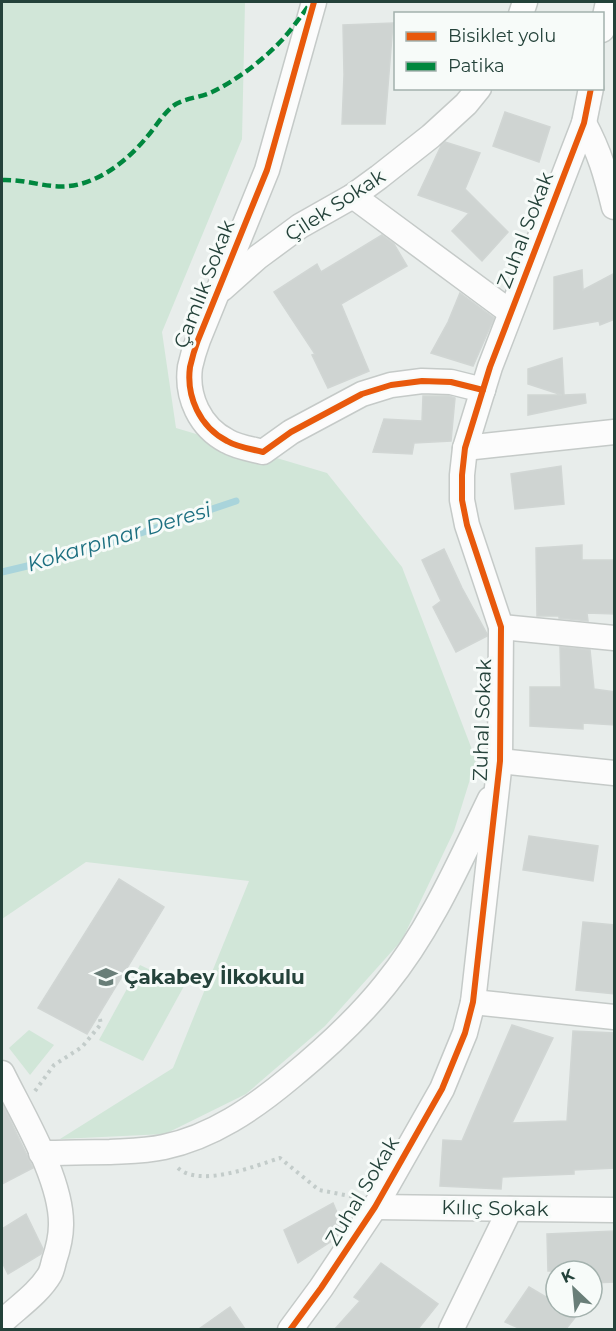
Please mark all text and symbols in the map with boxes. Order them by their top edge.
legend [394,12,604,90]
text: Bisiklet yolu [448,25,556,47]
text: Patika [448,55,505,77]
street label: Çilek Sokak [280,164,390,246]
street label: Zuhal Sokak [492,168,558,292]
street label: Çamlık Sokak [169,216,239,351]
water label: Kokarpınar Deresi [24,497,214,576]
street label: Zuhal Sokak [468,658,496,782]
school or university icon: Çakabey İlkokulu [93,964,119,990]
place label: Çakabey İlkokulu [124,965,305,989]
street label: Zuhal Sokak [320,1132,404,1250]
street label: Kılıç Sokak [441,1195,549,1221]
north arrow [544,1259,604,1319]
text: K [558,1264,578,1287]

